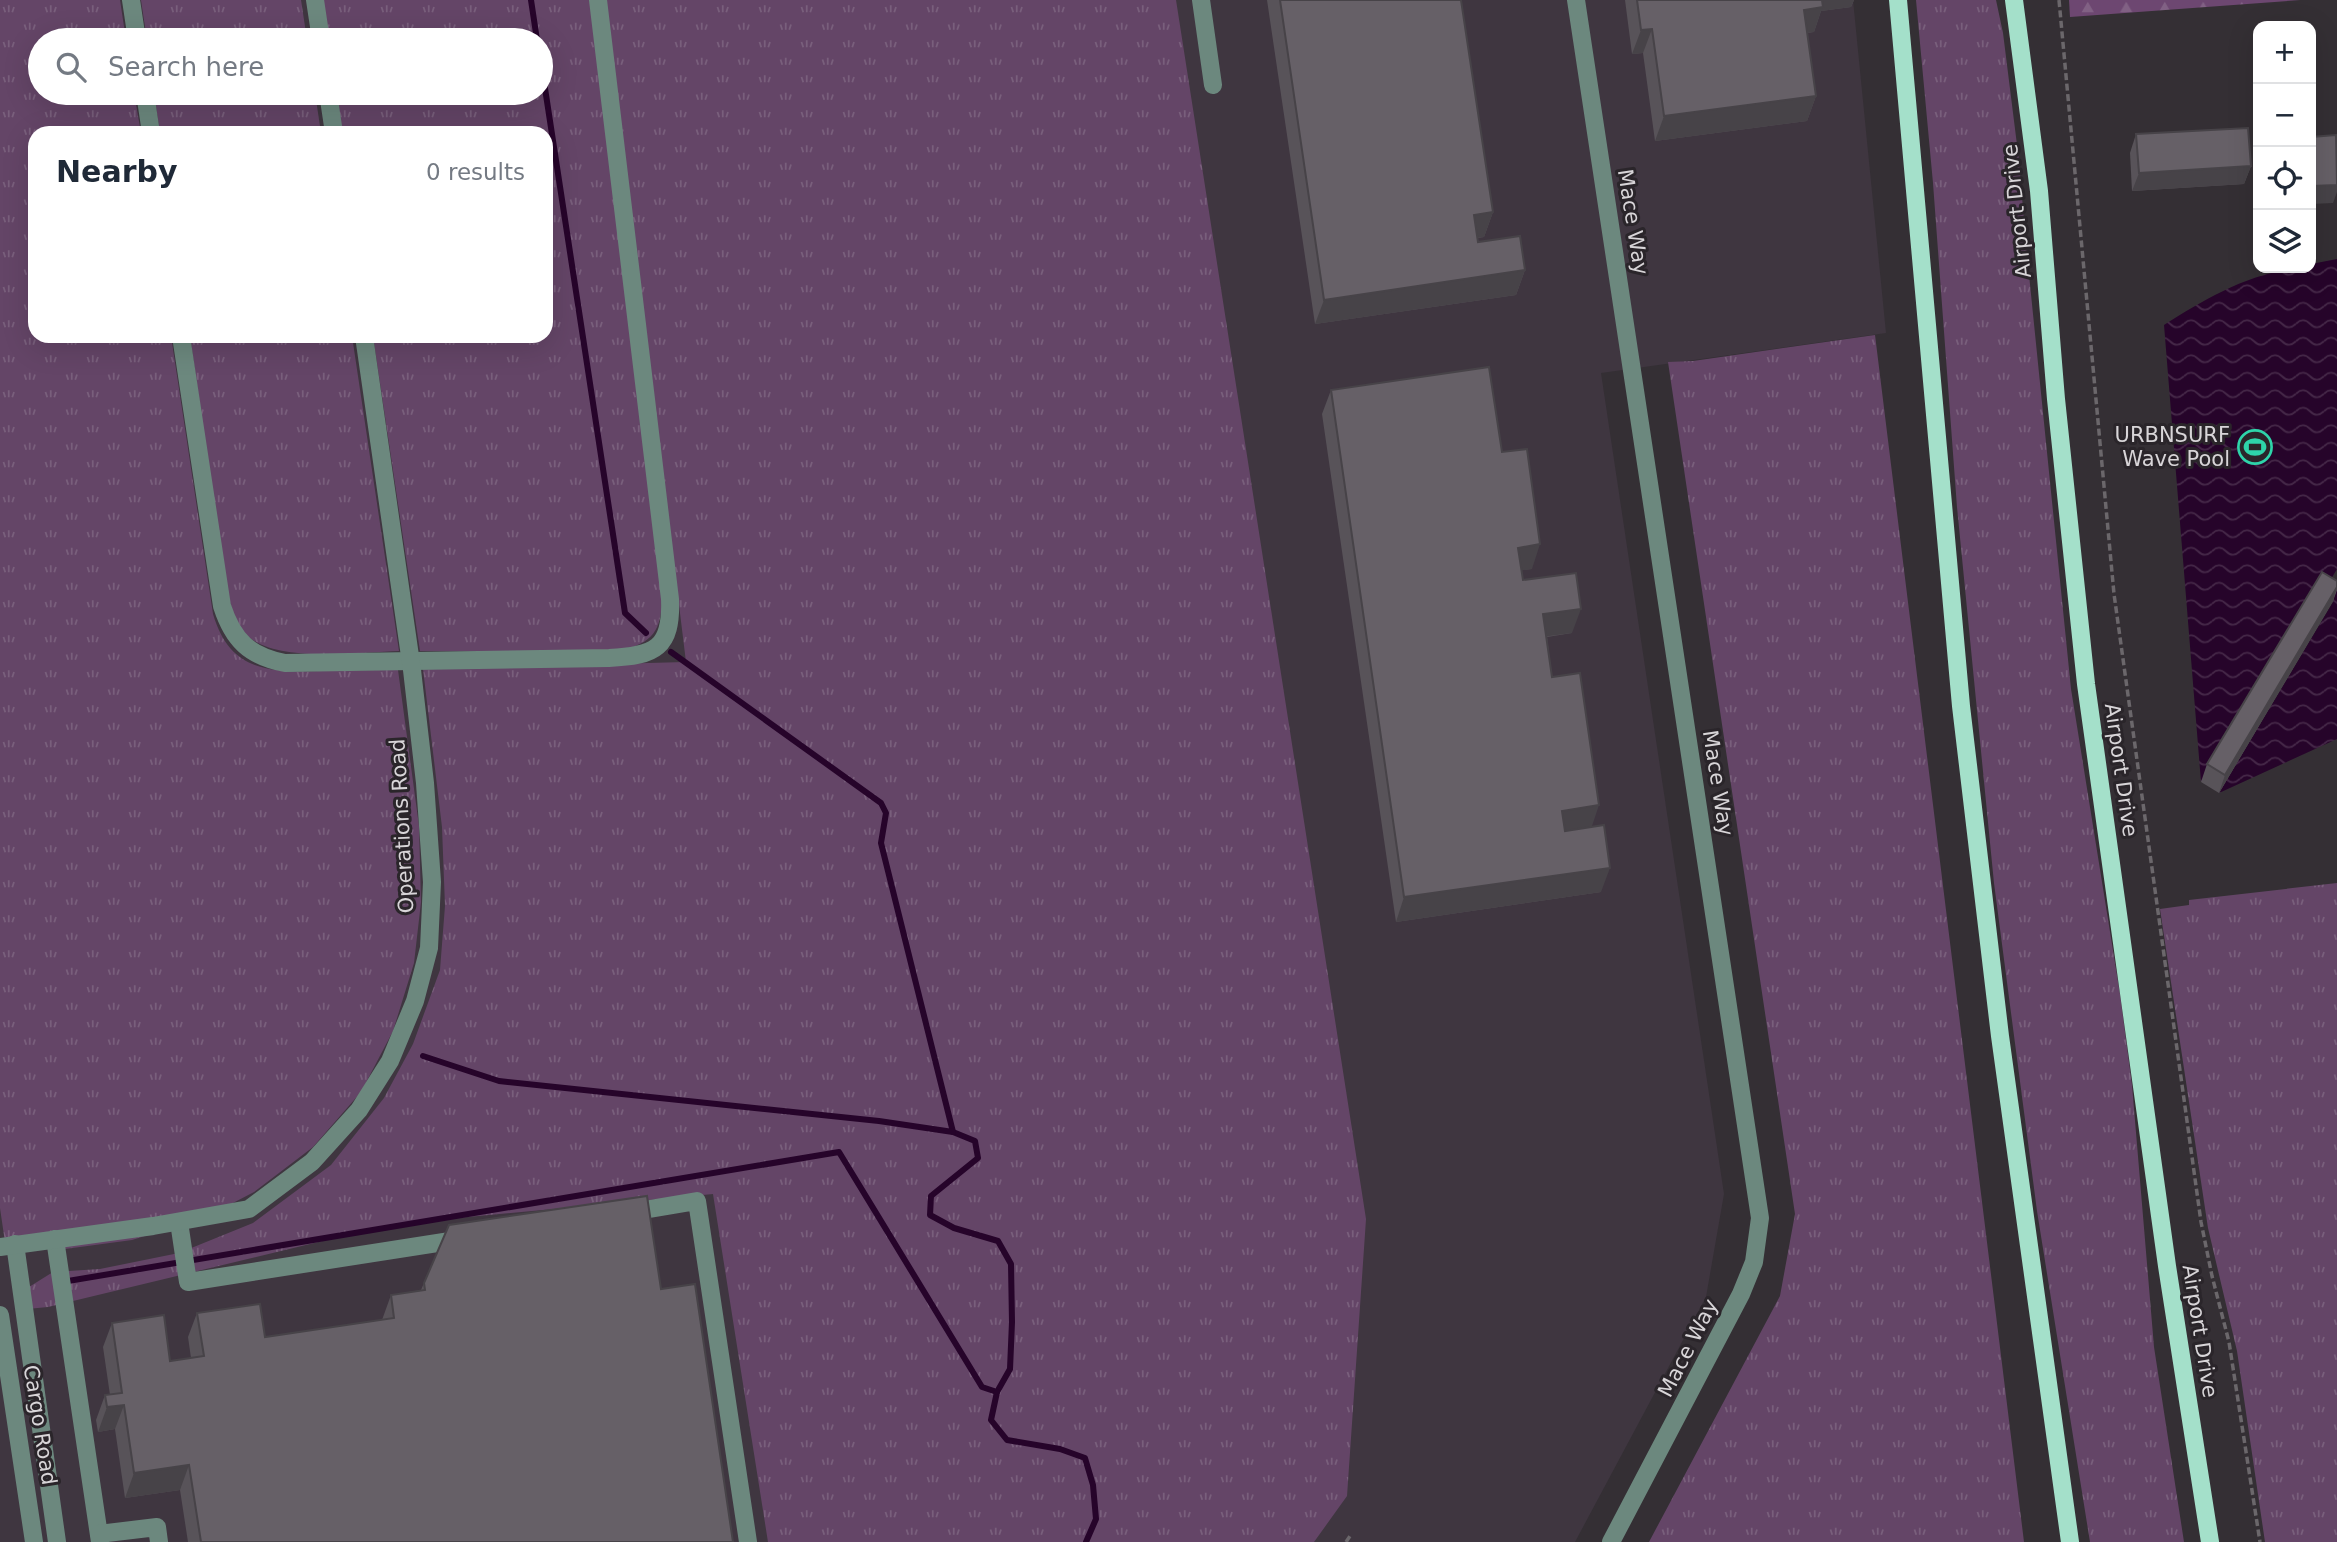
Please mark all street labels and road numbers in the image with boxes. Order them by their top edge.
street label: Airport Drive [1998,143,2036,279]
street label: Mace Way [1613,167,1653,277]
street label: Airport Drive [2100,702,2142,838]
street label: Mace Way [1698,728,1738,838]
street label: Operations Road [385,738,419,914]
street label: Airport Drive [2178,1263,2222,1399]
street label: Mace Way [1653,1295,1723,1401]
street label: Cargo Road [19,1363,61,1487]

